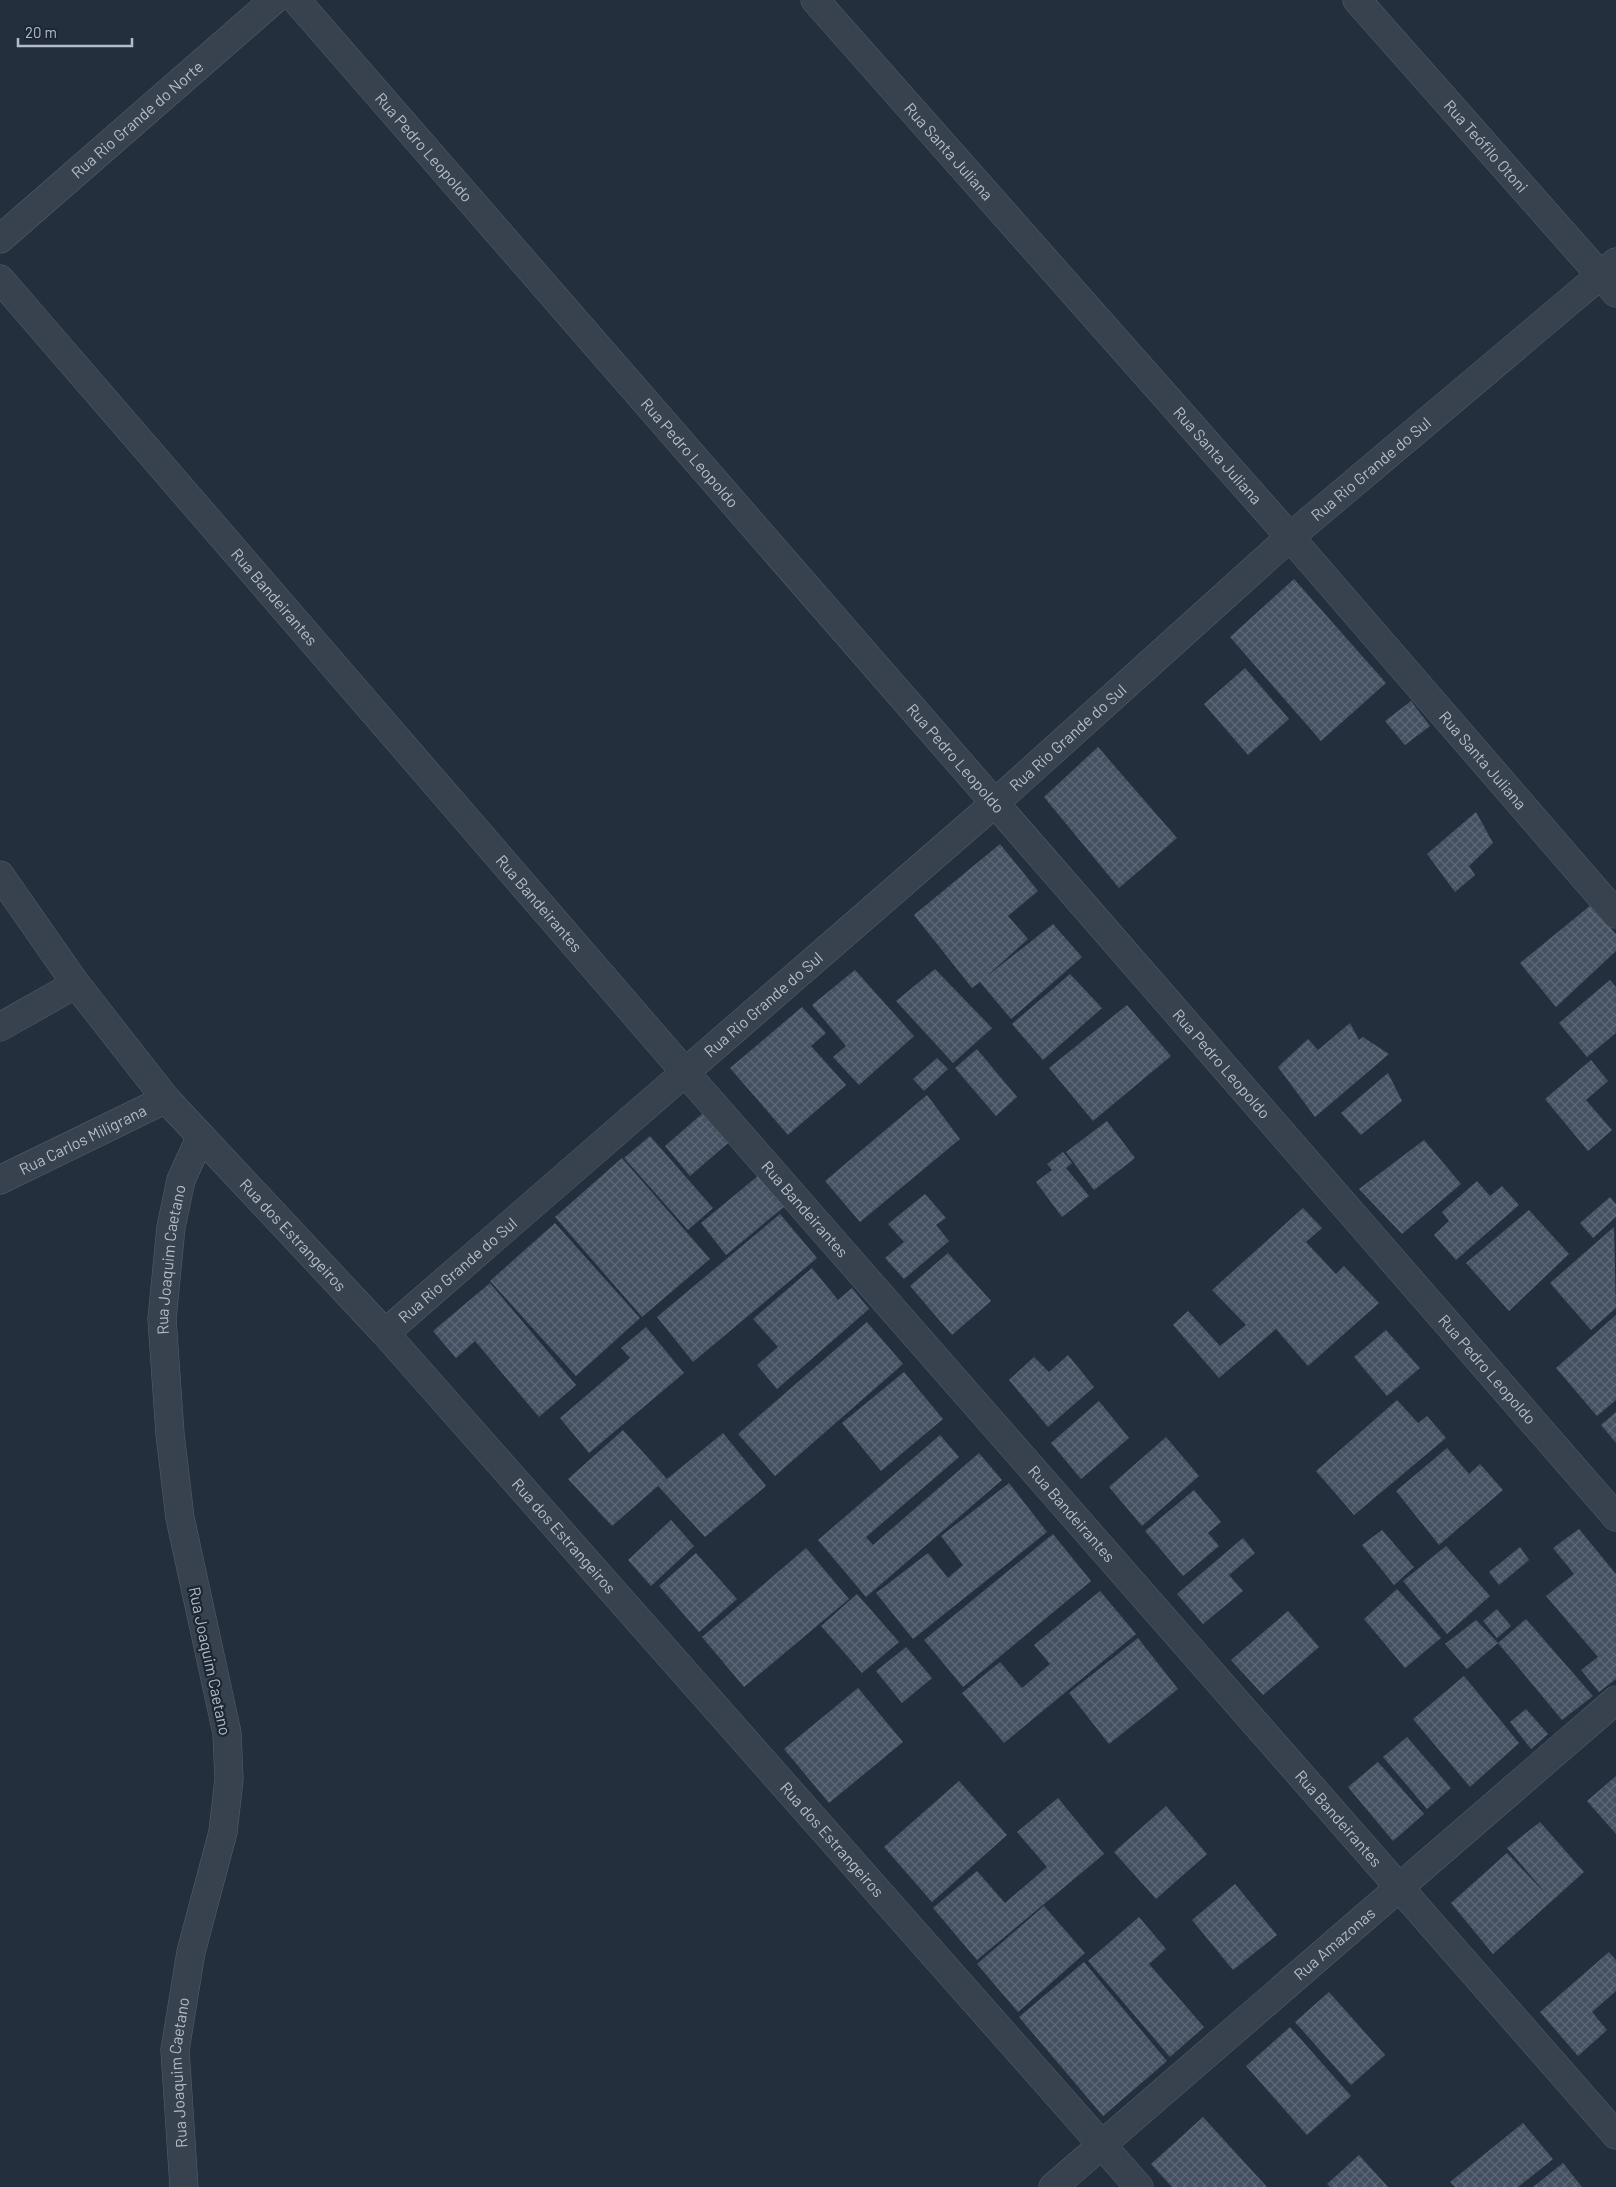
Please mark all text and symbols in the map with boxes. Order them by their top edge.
scale bar [18,15,131,47]
text: 20 m [25,23,57,41]
street label: Rua Rio Grande do Norte [67,56,207,182]
street label: Rua Pedro Leopoldo [372,88,477,205]
street label: Rua Teófilo Otoni [1441,96,1532,196]
street label: Rua Santa Juliana [901,98,997,204]
street label: Rua Pedro Leopoldo [637,394,743,511]
street label: Rua Santa Juliana [1170,402,1266,508]
street label: Rua Rio Grande do Sul [1307,413,1434,524]
street label: Rua Bandeirantes [228,544,322,649]
street label: Rua Rio Grande do Sul [1005,680,1130,795]
street label: Rua Pedro Leopoldo [903,699,1009,816]
street label: Rua Santa Juliana [1436,707,1531,813]
street label: Rua Bandeirantes [493,851,587,955]
street label: Rua Rio Grande do Sul [700,947,826,1061]
street label: Rua Pedro Leopoldo [1169,1005,1275,1122]
street label: Rua Carlos Miligrana [16,1100,149,1178]
street label: Rua Bandeirantes [758,1157,853,1261]
street label: Rua dos Estrangeiros [236,1174,351,1295]
street label: Rua Joaquim Caetano [152,1183,189,1335]
street label: Rua Rio Grande do Sul [394,1213,520,1326]
street label: Rua Pedro Leopoldo [1435,1310,1541,1428]
street label: Rua Bandeirantes [1025,1461,1120,1566]
street label: Rua dos Estrangeiros [509,1474,620,1597]
street label: Rua Joaquim Caetano [185,1585,236,1737]
street label: Rua Bandeirantes [1292,1766,1386,1870]
street label: Rua dos Estrangeiros [777,1778,888,1901]
street label: Rua Amazonas [1290,1903,1379,1984]
street label: Rua Joaquim Caetano [164,1996,192,2148]

